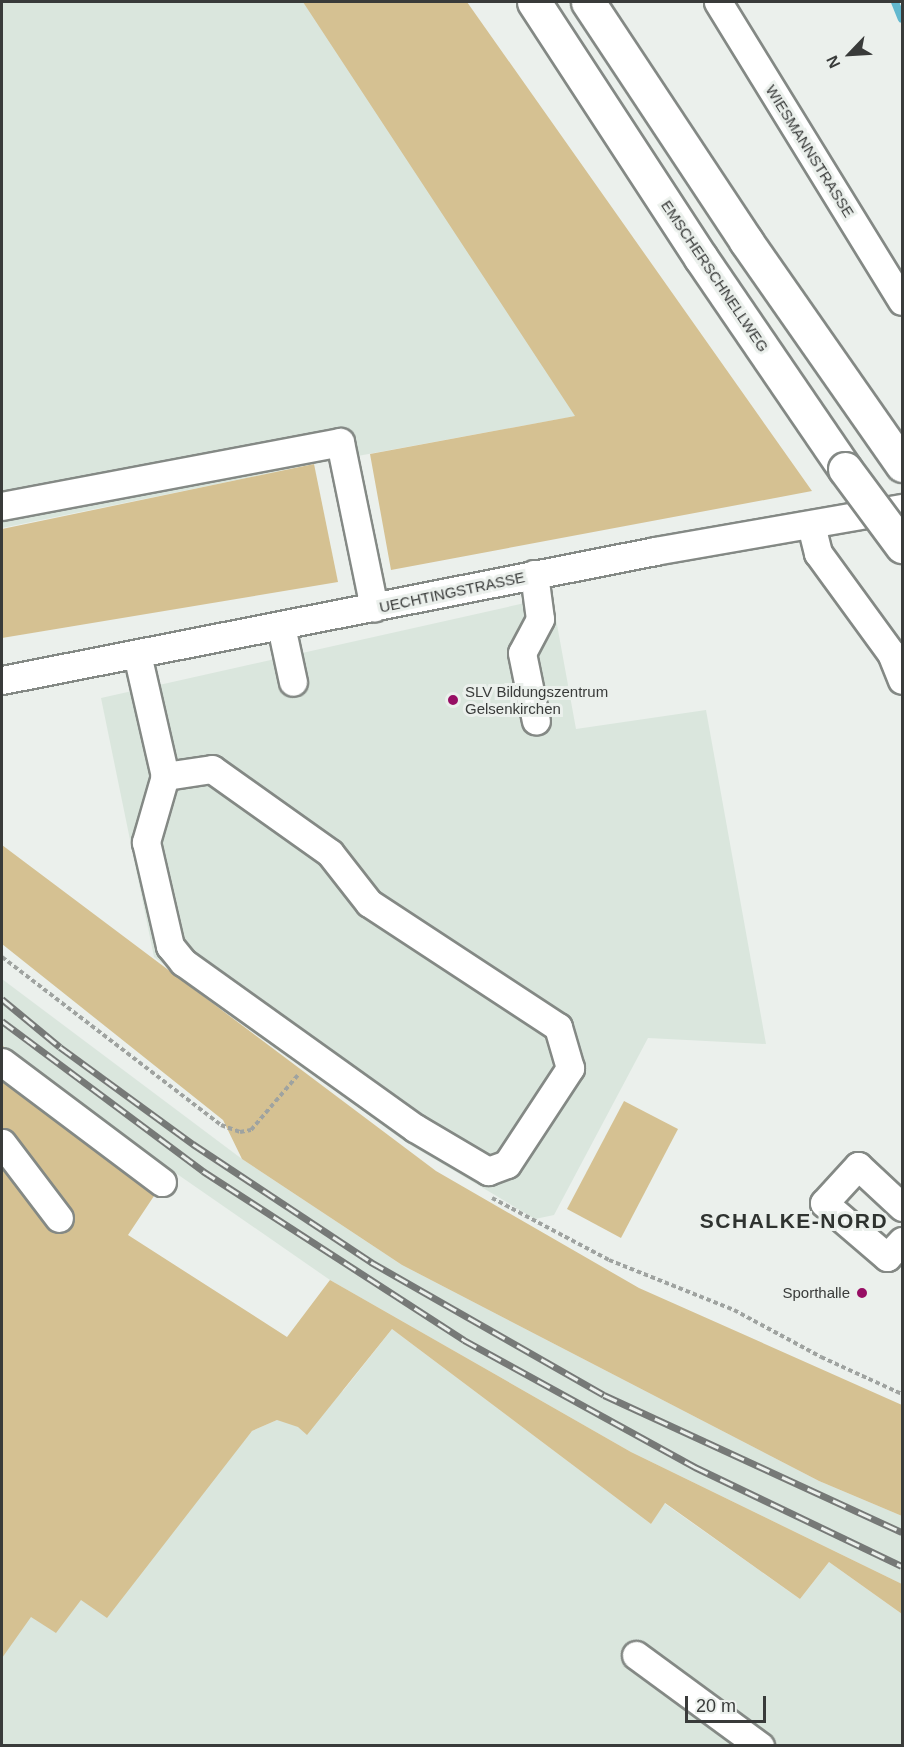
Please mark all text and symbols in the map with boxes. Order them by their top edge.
north arrow [820,24,880,84]
text: N [823,53,843,71]
street label: WIESMANNSTRASSE [762,82,858,220]
street label: EMSCHERSCHNELLWEG [658,197,772,355]
street label: UECHTINGSTRASSE [378,568,526,616]
place label: SLV Bildungszentrum Gelsenkirchen [465,682,608,717]
marker: SLV Bildungszentrum Gelsenkirchen [446,693,460,707]
district label: SCHALKE-NORD [700,1208,888,1234]
place label: Sporthalle [782,1284,850,1302]
marker: Sporthalle [855,1286,869,1300]
scale bar [688,1684,769,1722]
text: 20 m [696,1696,736,1716]

